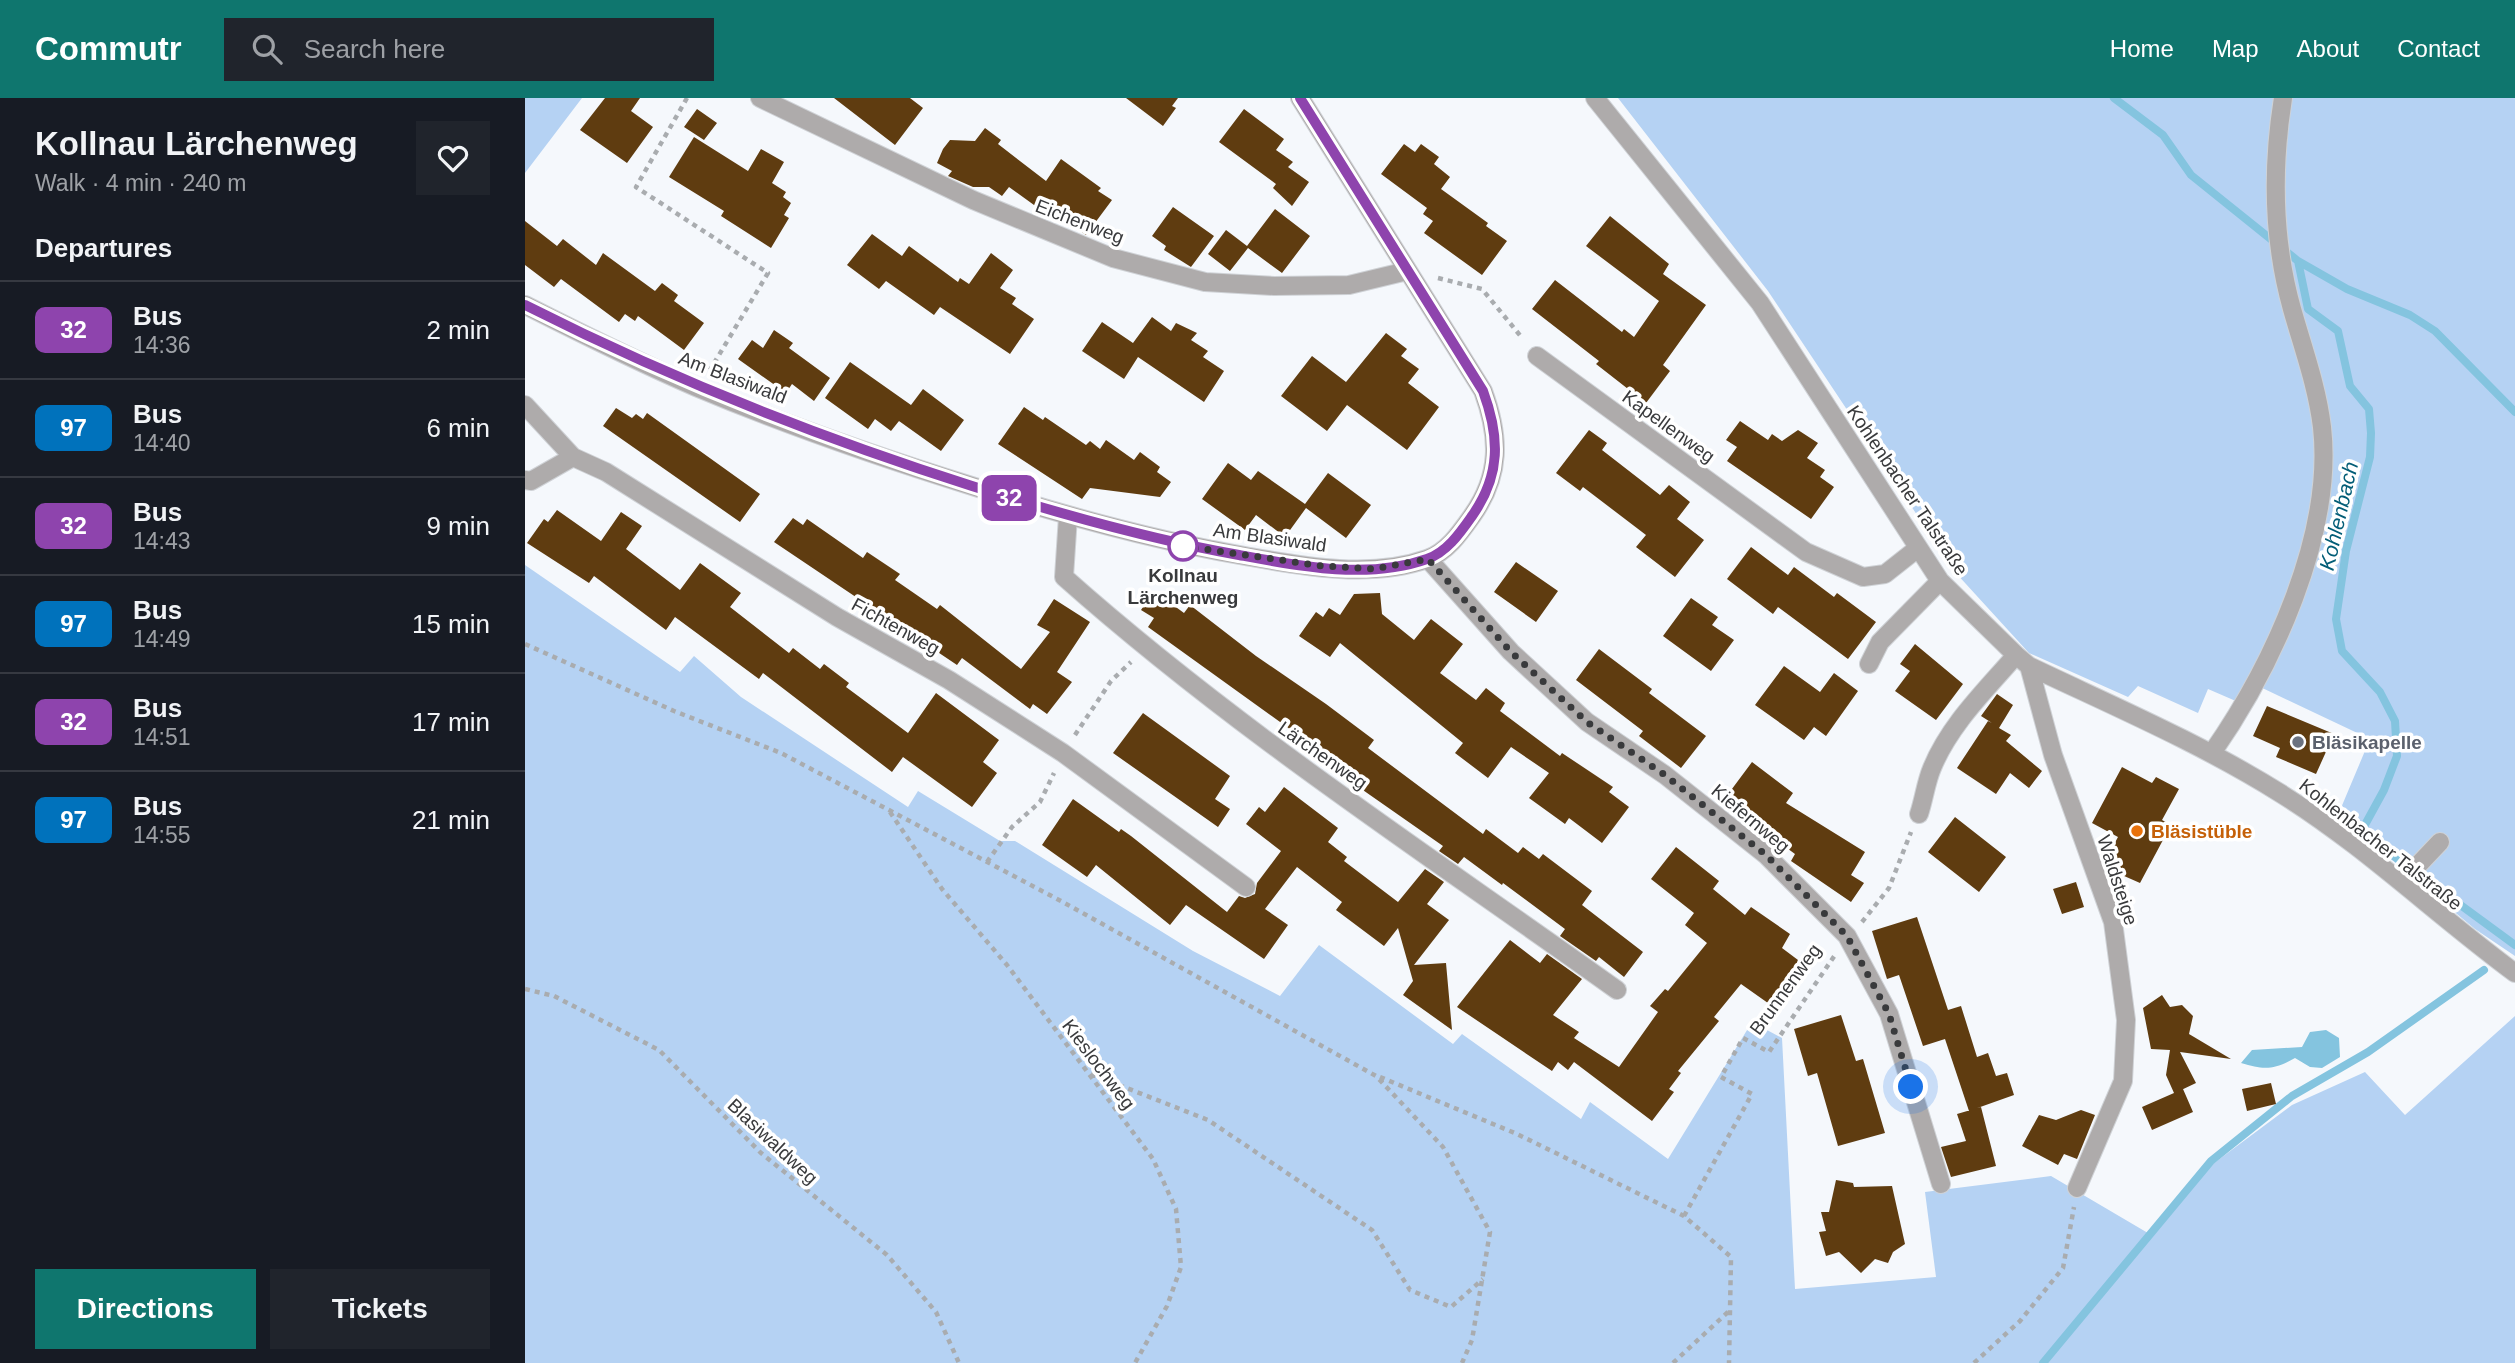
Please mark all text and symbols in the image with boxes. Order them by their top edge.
search box [224,18,714,81]
text: Commutr [35,30,182,67]
icon: search [248,30,286,68]
text: Search here [304,34,445,64]
text: Home [2110,35,2174,62]
text: Map [2212,35,2259,62]
text: About [2297,35,2359,62]
text: Contact [2397,35,2480,62]
button: heart [416,121,490,195]
text: Kollnau Lärchenweg [35,125,358,162]
text: Walk · 4 min · 240 m [35,170,246,196]
street label: Eichenweg [1033,195,1127,248]
text: Departures [35,233,172,263]
text: Bus [133,301,182,331]
text: 2 min [426,315,490,345]
text: 32 [60,316,87,343]
text: 14:36 [133,332,191,358]
street label: Am Blasiwald [676,347,790,408]
street label: Kapellenweg [1619,386,1719,467]
text: Bus [133,399,182,429]
street label: Kohlenbacher Talstraße [1843,401,1972,579]
text: 6 min [426,413,490,443]
text: 97 [60,414,87,441]
text: 14:40 [133,430,191,456]
water label: Kohlenbach [2315,459,2362,573]
line badge: 32 [977,475,1041,521]
text: 32 [996,484,1022,511]
text: Bus [133,497,182,527]
text: 9 min [426,511,490,541]
text: 32 [60,512,87,539]
street label: Am Blasiwald [1212,519,1328,556]
text: 14:43 [133,528,191,554]
marker: Kollnau Lärchenweg [1168,531,1198,561]
place label: Kollnau Lärchenweg [1128,565,1238,608]
street label: Fichtenweg [848,594,943,659]
text: Bus [133,595,182,625]
text: 15 min [412,609,490,639]
text: 97 [60,610,87,637]
text: 14:49 [133,626,191,652]
text: Bus [133,693,182,723]
text: 17 min [412,707,490,737]
text: 32 [60,708,87,735]
street label: Lärchenweg [1274,717,1371,794]
text: 14:51 [133,724,191,750]
place label: Bläsikapelle [2312,732,2422,753]
marker: Bläsikapelle [2290,734,2306,750]
street label: Kohlenbacher Talstraße [2295,774,2466,914]
street label: Kiefernweg [1708,780,1794,857]
text: Bus [133,791,182,821]
text: 21 min [412,805,490,835]
text: 97 [60,806,87,833]
place label: Bläsistüble [2151,821,2252,842]
text: 14:55 [133,822,191,848]
marker: Bläsistüble [2129,823,2145,839]
street label: Waldsteige [2093,833,2142,928]
street label: Brunnenweg [1746,940,1825,1039]
street label: Kieslochweg [1058,1015,1139,1113]
your location [1893,1069,1928,1104]
street label: Blasiwaldweg [723,1094,822,1188]
button: Directions [35,1269,256,1349]
button: Tickets [270,1269,490,1349]

